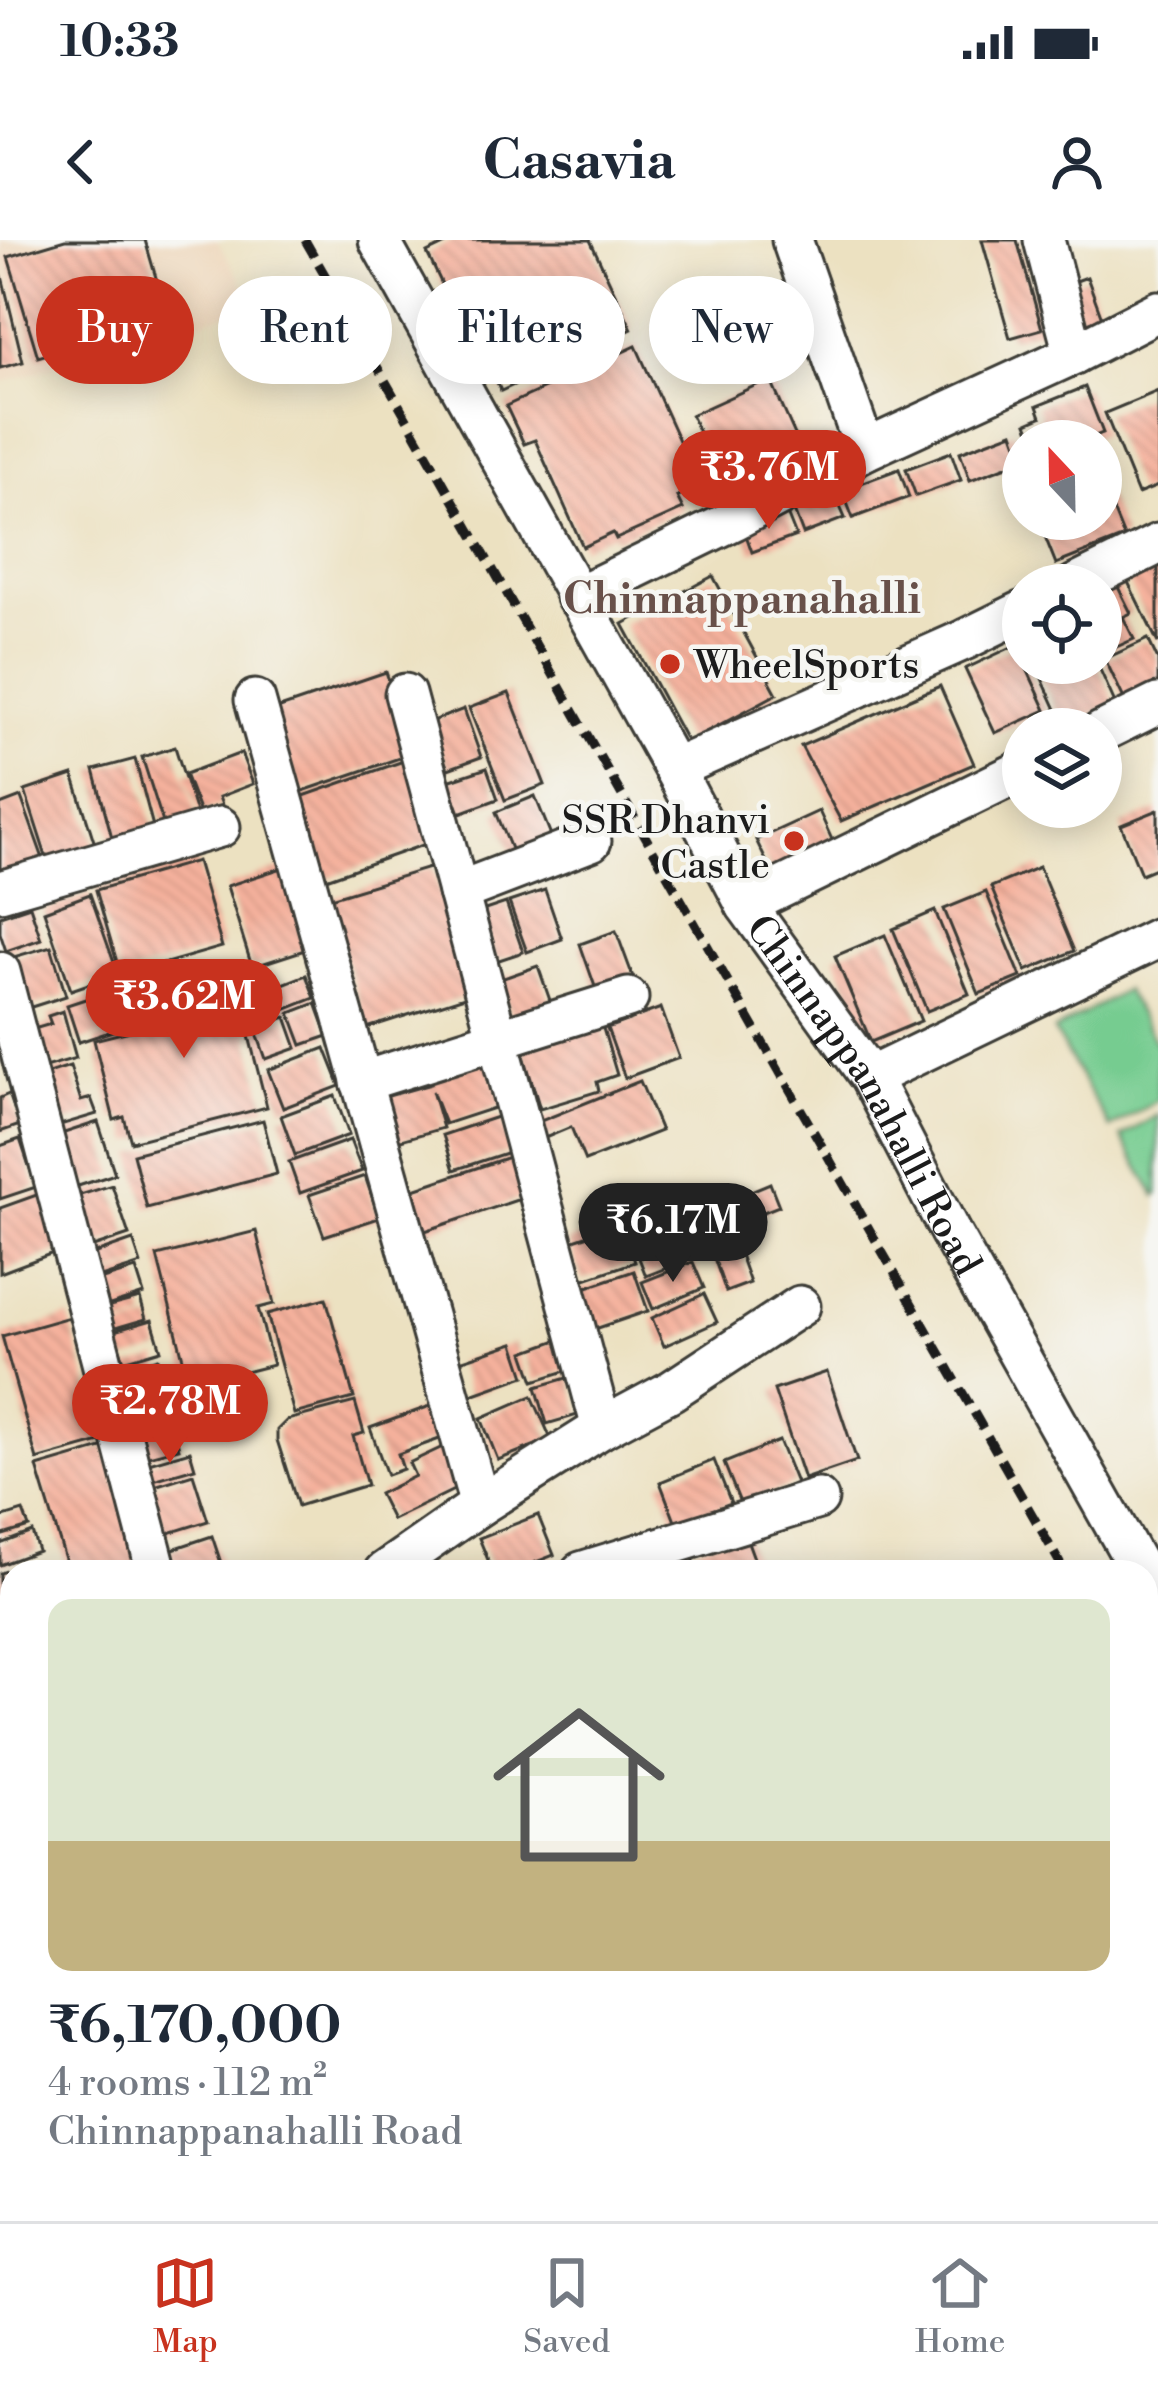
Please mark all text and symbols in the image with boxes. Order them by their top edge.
text: 10:33 [60,14,179,71]
text: Casavia [483,128,675,196]
icon: back [48,129,114,195]
icon: person [1044,129,1110,195]
chip: Buy [36,276,194,384]
chip: Rent [218,276,392,384]
chip: Filters [416,276,625,384]
chip: New [649,276,814,384]
north arrow [1002,420,1122,540]
map controls [1002,420,1122,828]
pin: ₹3.76M [671,430,867,532]
text: ₹3.76M [699,444,839,493]
button: locate [1002,564,1122,684]
district label: Chinnappanahalli [563,574,921,627]
place label: WheelSports [692,642,919,691]
marker: WheelSports [657,651,683,677]
button: layers [1002,708,1122,828]
place label: SSR Dhanvi Castle [561,797,770,891]
marker: SSR Dhanvi Castle [781,828,807,854]
street label: Chinnappanahalli Road [734,906,991,1285]
pin: ₹3.62M [86,959,282,1061]
text: ₹3.62M [113,973,255,1022]
pin: ₹6.17M [575,1183,771,1285]
text: ₹6.17M [606,1197,740,1246]
pin: ₹2.78M [72,1364,268,1466]
text: ₹2.78M [99,1378,241,1427]
icon: home [471,1677,687,1893]
text: ₹6,170,000 [48,1995,341,2059]
text: 4 rooms · 112 m² [48,2059,327,2108]
text: Chinnappanahalli Road [48,2108,462,2157]
tab: Map [152,2250,218,2363]
tab: Saved [523,2250,610,2363]
tab: Home [915,2250,1006,2363]

